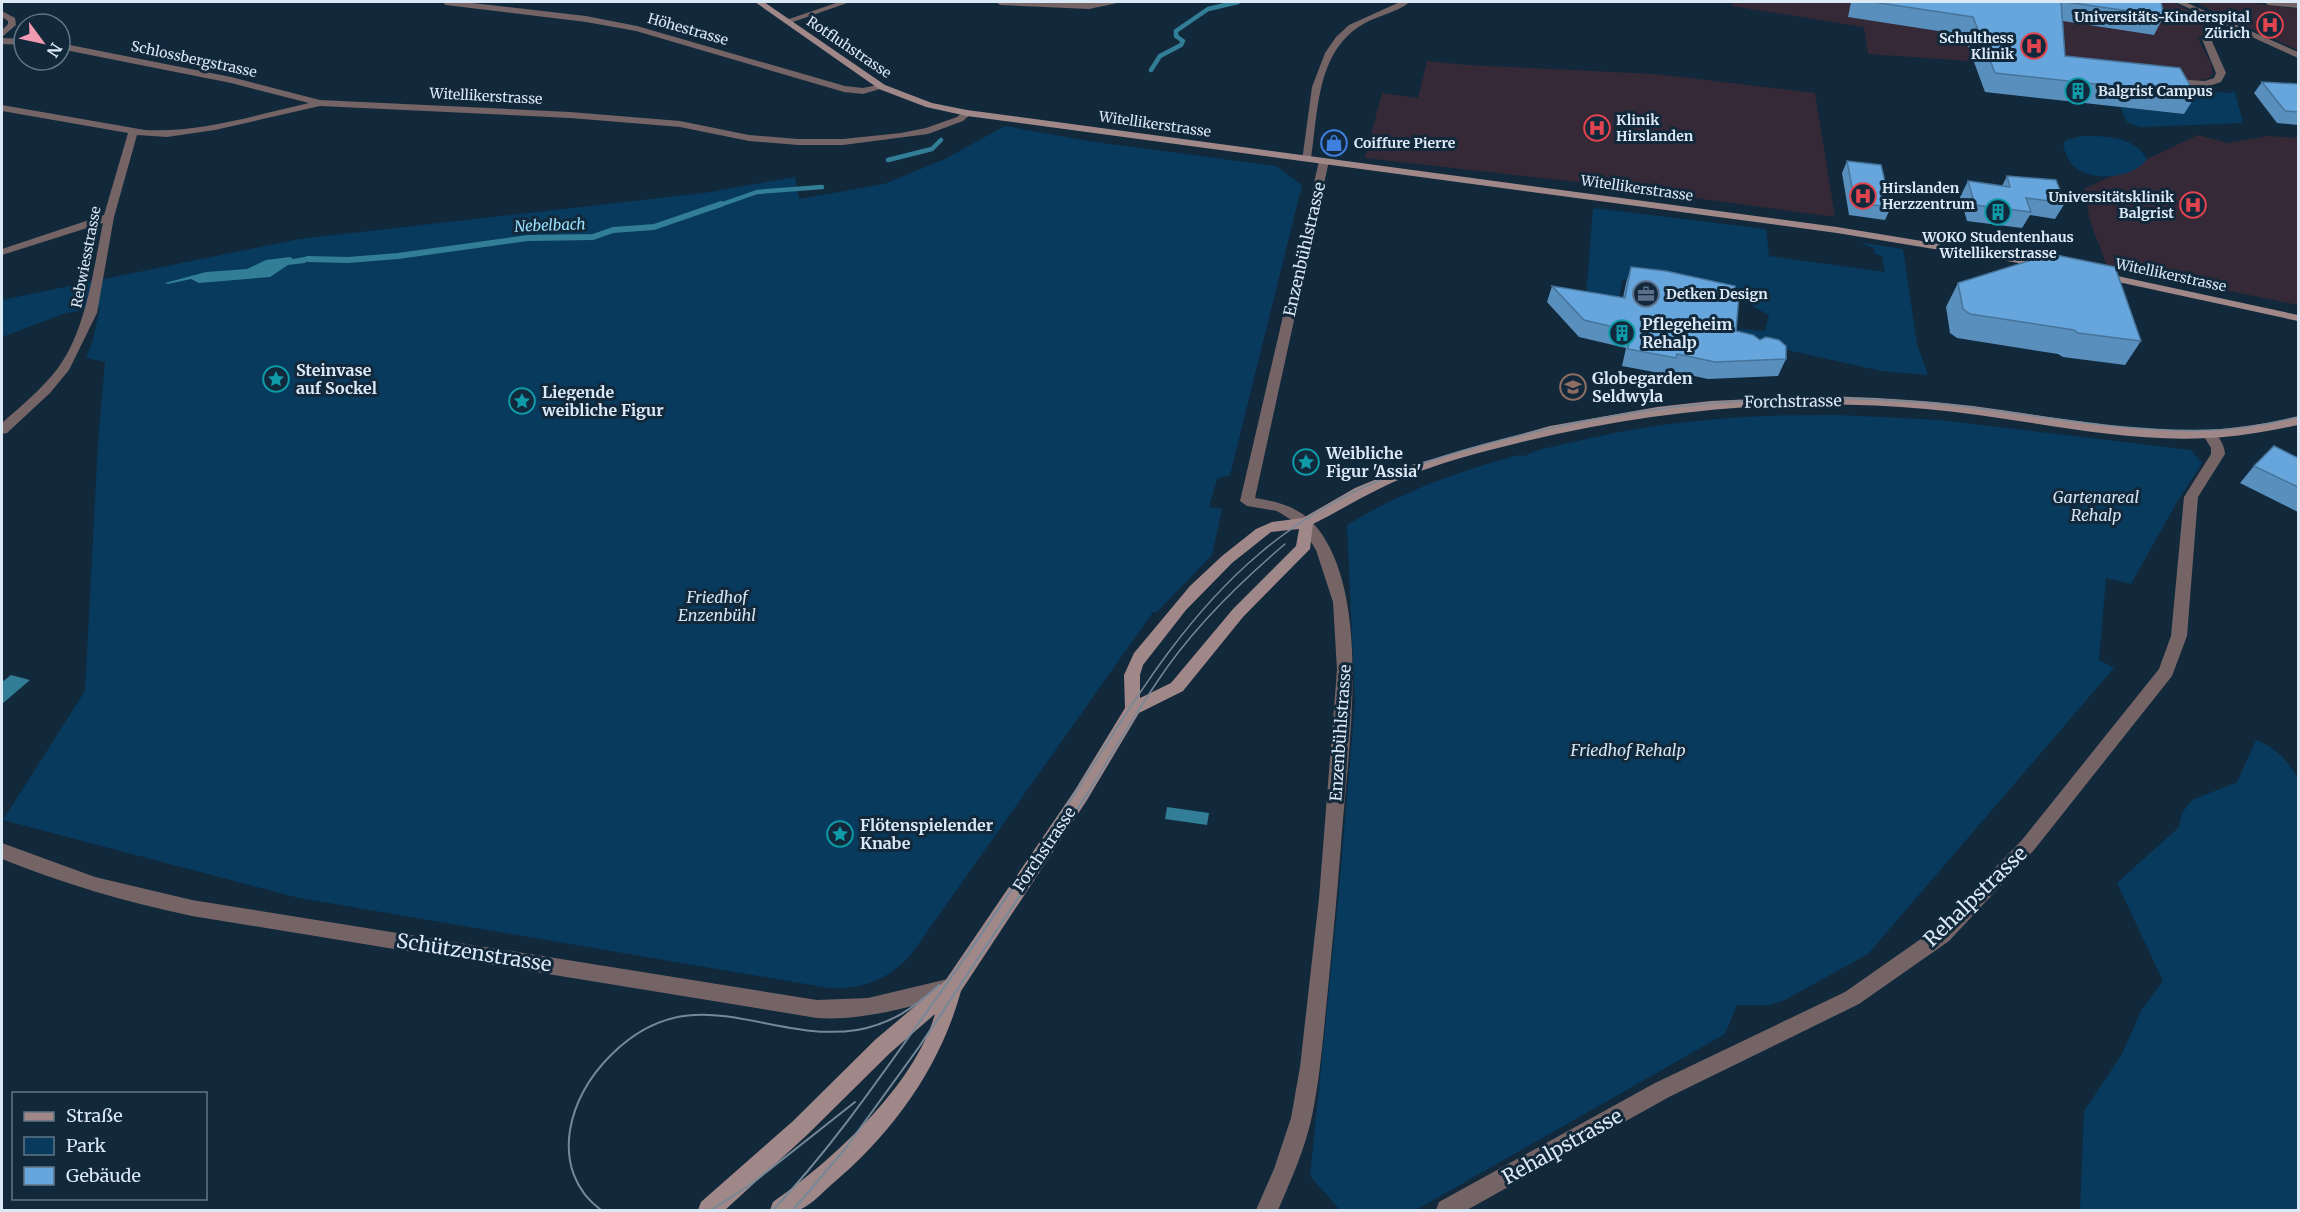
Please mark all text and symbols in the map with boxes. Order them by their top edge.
place label: Universitäts-Kinderspital Zürich [2074,8,2251,42]
street label: Höhestrasse [646,9,730,49]
hospital icon: Universitäts-Kinderspital Zürich [2255,10,2285,40]
north arrow [12,12,72,72]
street label: Rotfluhstrasse [803,12,895,82]
place label: Schulthess Klinik [1939,29,2015,63]
hospital icon: Schulthess Klinik [2019,31,2049,61]
street label: Schlossbergstrasse [129,37,259,81]
text: N [43,39,66,61]
building icon: Balgrist Campus [2063,76,2093,106]
place label: Balgrist Campus [2098,82,2213,100]
street label: Witellikerstrasse [428,84,543,108]
street label: Witellikerstrasse [1097,107,1212,141]
place label: Klinik Hirslanden [1616,111,1694,145]
hospital icon: Klinik Hirslanden [1582,113,1612,143]
shop icon: Coiffure Pierre [1319,128,1349,158]
place label: Coiffure Pierre [1354,134,1456,152]
street label: Witellikerstrasse [1579,171,1694,205]
place label: Hirslanden Herzzentrum [1882,179,1975,213]
street label: Enzenbühlstrasse [1279,180,1329,318]
hospital icon: Hirslanden Herzzentrum [1848,181,1878,211]
place label: Universitätsklinik Balgrist [2048,188,2175,222]
hospital icon: Universitätsklinik Balgrist [2178,190,2208,220]
building icon: WOKO Studentenhaus Witellikerstrasse [1983,197,2013,227]
street label: Rebwiesstrasse [67,205,105,309]
water label: Nebelbach [514,214,586,236]
place label: WOKO Studentenhaus Witellikerstrasse [1921,228,2074,262]
street label: Witellikerstrasse [2113,254,2228,296]
office icon: Detken Design [1631,279,1661,309]
place label: Detken Design [1666,285,1768,303]
place label: Pflegeheim Rehalp [1642,314,1732,352]
building icon: Pflegeheim Rehalp [1607,318,1637,348]
place label: Steinvase auf Sockel [296,360,377,398]
place icon: Steinvase auf Sockel [261,364,291,394]
place label: Globegarden Seldwyla [1592,368,1693,406]
school or university icon: Globegarden Seldwyla [1558,372,1588,402]
place label: Liegende weibliche Figur [541,382,664,420]
place icon: Liegende weibliche Figur [507,386,537,416]
street label: Forchstrasse [1744,390,1842,412]
place label: Weibliche Figur 'Assia' [1325,443,1421,481]
place icon: Weibliche Figur 'Assia' [1291,447,1321,477]
park label: Gartenareal Rehalp [2053,487,2139,525]
park label: Friedhof Enzenbühl [678,587,756,625]
street label: Enzenbühlstrasse [1325,664,1355,802]
park label: Friedhof Rehalp [1569,740,1686,760]
street label: Forchstrasse [1008,803,1080,895]
place label: Flötenspielender Knabe [860,815,994,853]
place icon: Flötenspielender Knabe [825,819,855,849]
street label: Rehalpstrasse [1918,841,2032,951]
street label: Schützenstrasse [395,927,553,977]
legend [12,1092,207,1200]
street label: Rehalpstrasse [1497,1103,1627,1189]
text: Straße [66,1104,123,1127]
text: Park [66,1134,107,1157]
text: Gebäude [66,1164,141,1187]

